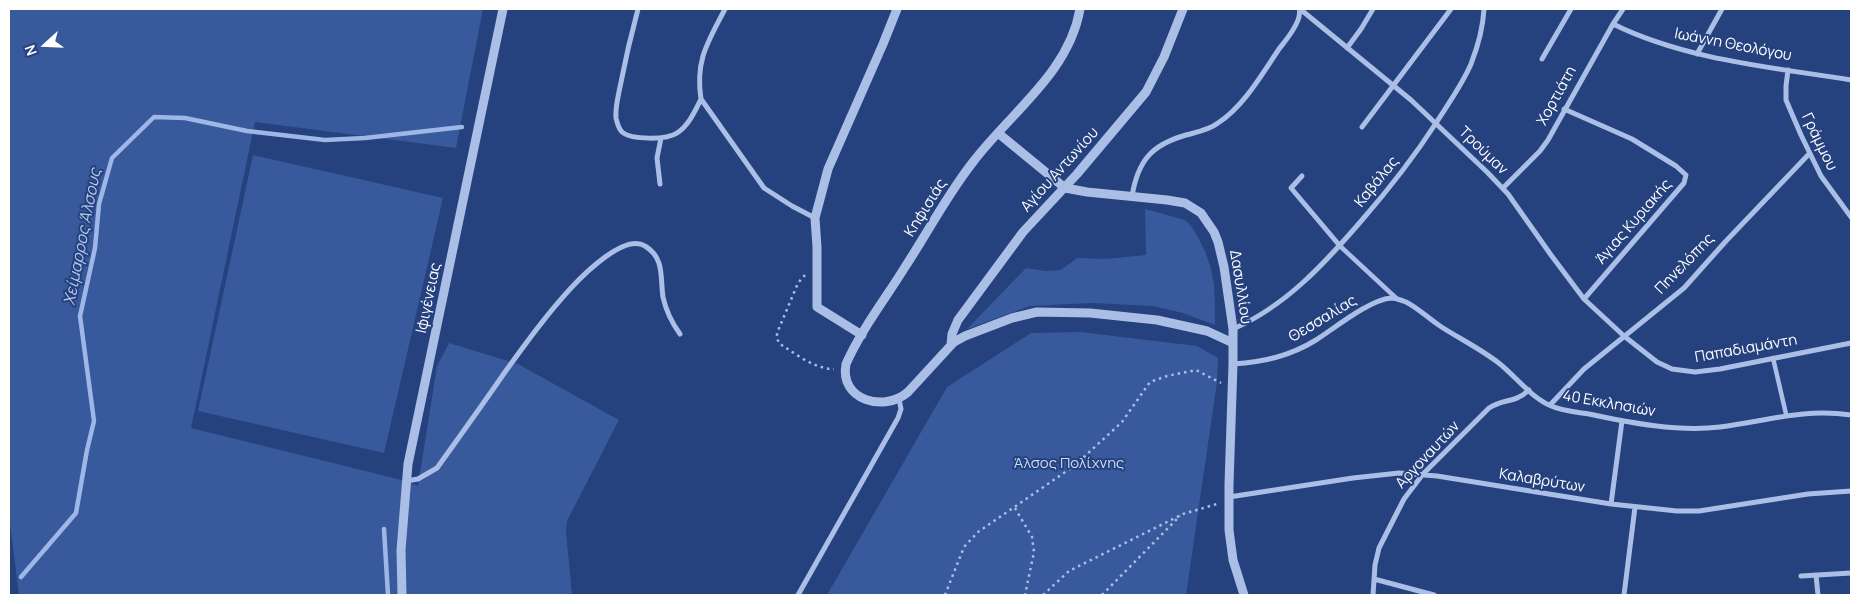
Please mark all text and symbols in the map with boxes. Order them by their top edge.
north arrow [20,20,70,70]
street label: Ιωάννη Θεολόγου [1673,25,1793,65]
text: N [20,42,41,58]
street label: Χορτιάτη [1533,63,1581,129]
street label: Γράμμου [1797,110,1841,174]
street label: Τρούμαν [1455,123,1511,179]
street label: Αγίου Αντωνίου [1017,124,1103,216]
street label: Καβάλας [1351,153,1403,211]
water label: Χείμαρρος Άλσους [60,167,106,307]
street label: Κηφισιάς [901,176,951,240]
street label: Άγιας Κυριακής [1592,176,1676,268]
street label: Πηνελόπης [1652,230,1718,298]
street label: Δασυλλίου [1225,249,1255,325]
street label: Ιφιγένειας [413,261,445,335]
street label: Θεσσαλίας [1286,292,1360,346]
street label: Παπαδιαμάντη [1693,331,1799,367]
street label: 40 Εκκλησιών [1561,387,1657,421]
street label: Αργοναυτών [1392,418,1464,492]
park label: Άλσος Πολίχνης [1014,455,1124,473]
street label: Καλαβρύτων [1498,465,1586,497]

